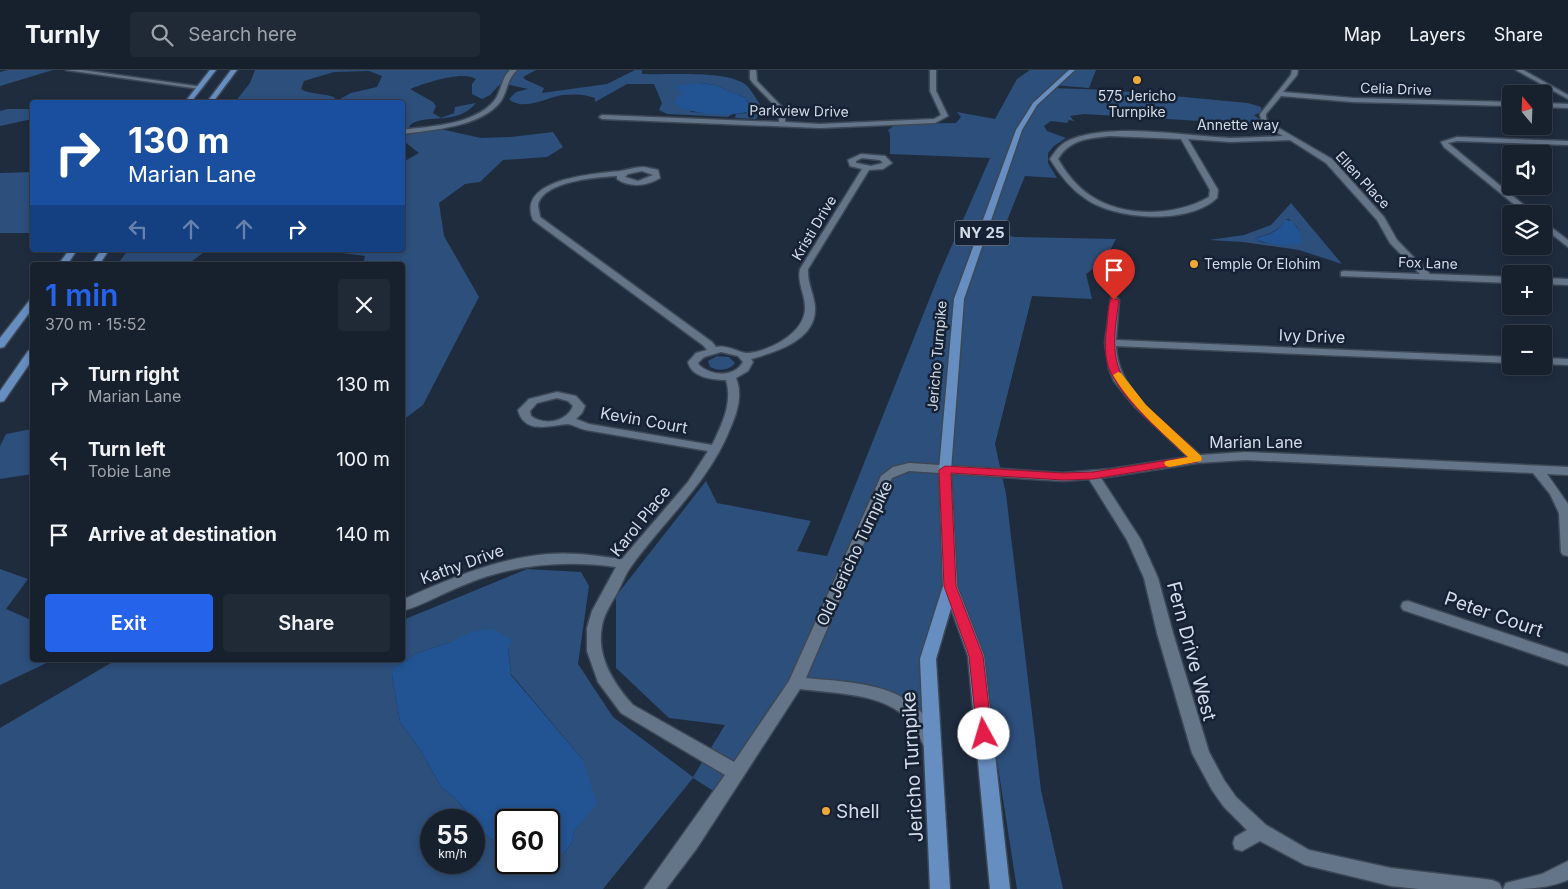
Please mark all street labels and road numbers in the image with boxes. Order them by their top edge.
street label: Celia Drive [1360,79,1432,98]
street label: Parkview Drive [749,101,849,120]
street label: Annette way [1197,116,1279,133]
street label: Ellen Place [1333,148,1394,212]
street label: Kristi Drive [788,192,839,263]
road number: NY 25 [954,220,1010,246]
street label: Fox Lane [1398,253,1458,272]
street label: Jericho Turnpike [923,300,950,412]
street label: Ivy Drive [1278,325,1346,347]
street label: Kevin Court [599,402,689,438]
street label: Marian Lane [1209,432,1303,452]
street label: Old Jericho Turnpike [812,477,896,629]
street label: Karol Place [605,482,675,560]
street label: Kathy Drive [418,540,506,588]
street label: Fern Drive West [1162,579,1221,723]
street label: Peter Court [1441,587,1546,642]
street label: Jericho Turnpike [897,691,928,843]

